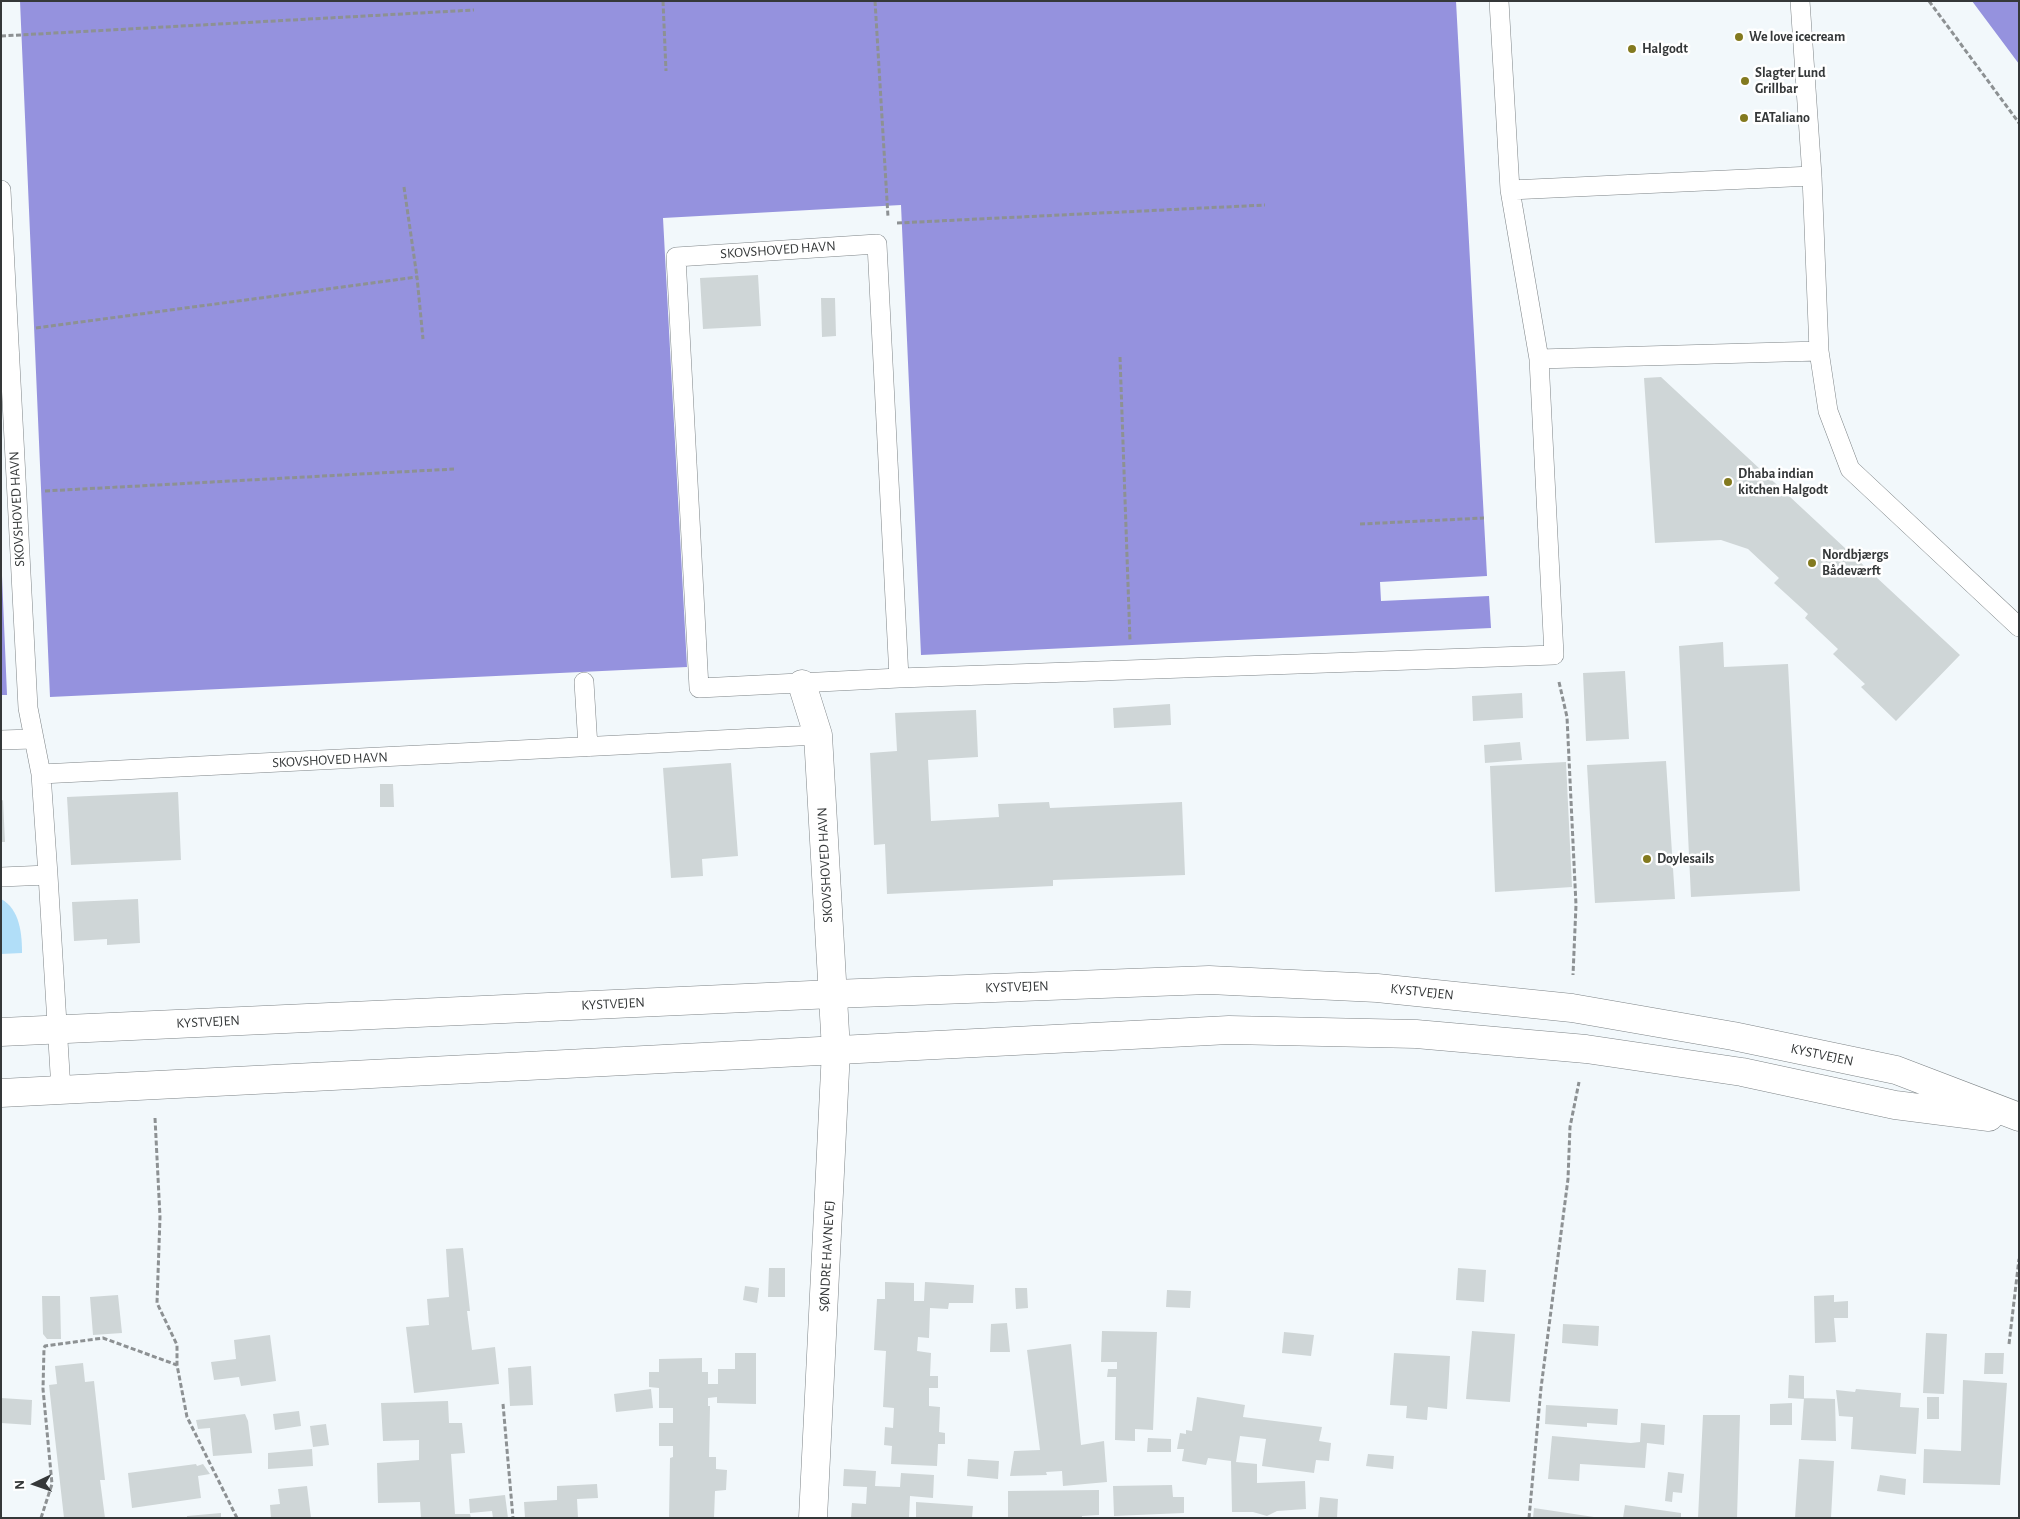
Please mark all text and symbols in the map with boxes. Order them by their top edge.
place label: We love icecream [1749,29,1845,45]
marker: We love icecream [1733,31,1745,43]
place label: Halgodt [1642,41,1688,57]
marker: Halgodt [1626,43,1638,55]
place label: Slagter Lund Grillbar [1755,65,1826,98]
marker: Slagter Lund Grillbar [1739,75,1751,87]
place label: EATaliano [1754,110,1810,126]
marker: EATaliano [1738,112,1750,124]
street label: SKOVSHOVED HAVN [720,238,836,262]
street label: SKOVSHOVED HAVN [6,451,28,567]
place label: Dhaba indian kitchen Halgodt [1738,466,1828,498]
marker: Dhaba indian kitchen Halgodt [1722,476,1734,488]
place label: Nordbjærgs Bådeværft [1822,547,1889,580]
marker: Nordbjærgs Bådeværft [1806,557,1818,569]
street label: SKOVSHOVED HAVN [272,749,388,771]
street label: SKOVSHOVED HAVN [814,807,836,923]
place label: Doylesails [1657,851,1714,867]
marker: Doylesails [1641,853,1653,865]
street label: KYSTVEJEN [985,977,1049,997]
street label: KYSTVEJEN [1389,980,1455,1004]
street label: KYSTVEJEN [581,994,645,1014]
street label: KYSTVEJEN [176,1012,240,1032]
street label: KYSTVEJEN [1789,1040,1855,1070]
street label: SØNDRE HAVNEVEJ [816,1200,838,1312]
north arrow [10,1459,60,1509]
text: N [13,1480,27,1490]

